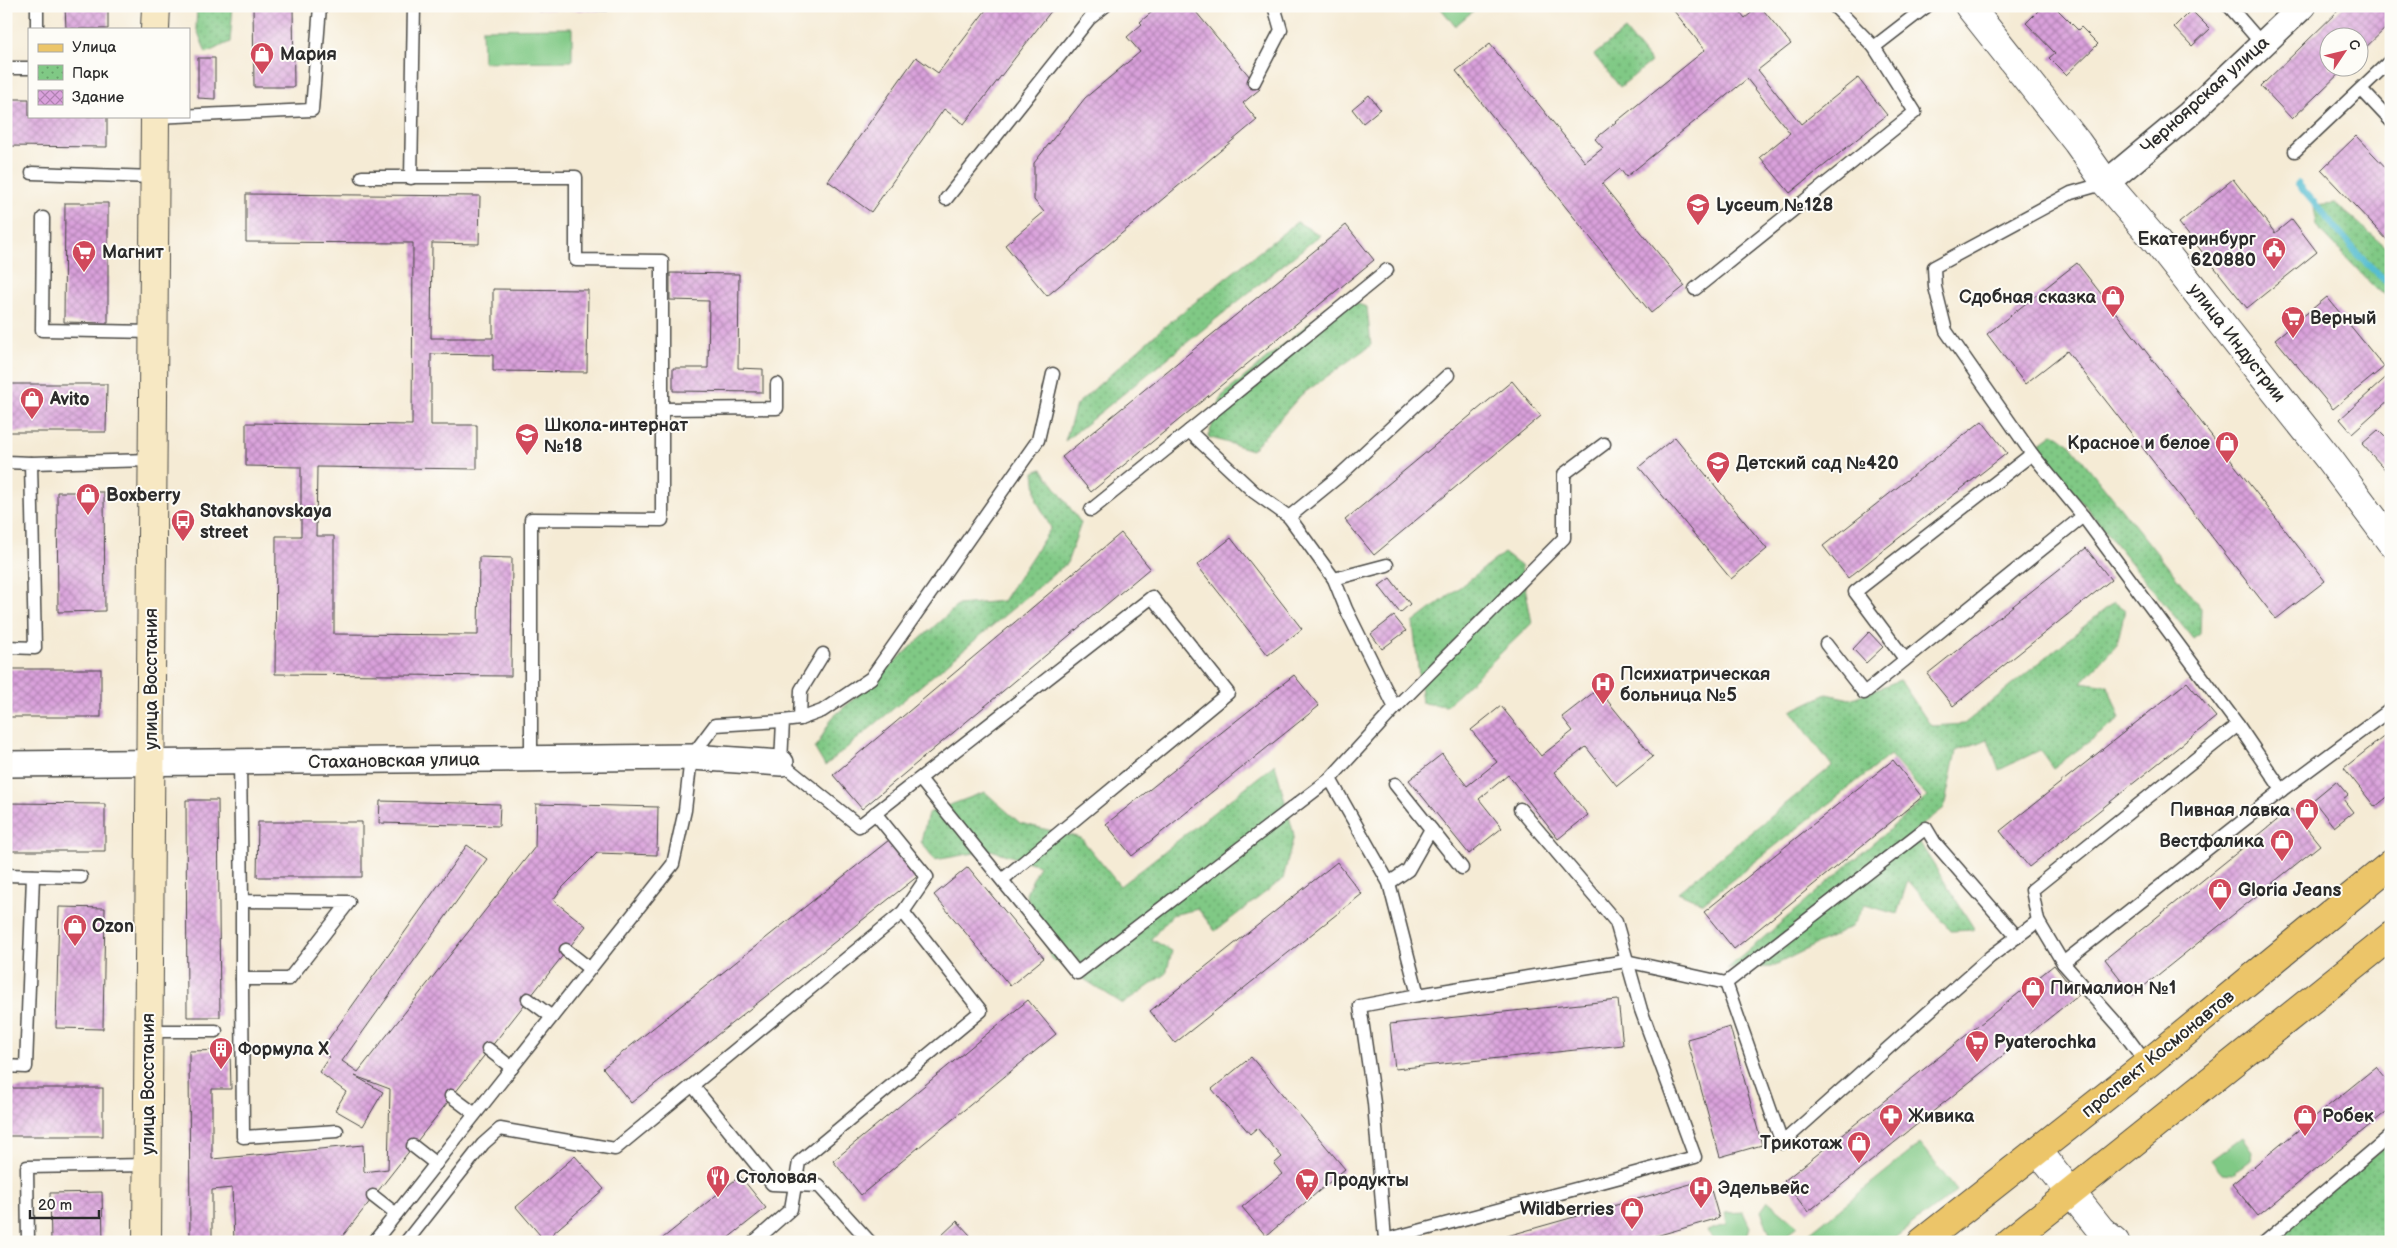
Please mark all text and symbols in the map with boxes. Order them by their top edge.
legend [28,28,190,118]
north arrow [2320,28,2370,78]
street label: Черноярская улица [2137,32,2274,158]
text: С [2344,36,2364,54]
text: Улица [72,38,117,57]
shop icon: Мария [249,41,275,75]
place label: Мария [280,44,337,65]
text: Парк [72,64,109,83]
text: Здание [72,88,124,107]
school or university icon: Lyceum №128 [1685,192,1711,226]
place label: Lyceum №128 [1716,195,1834,216]
place label: Екатеринбург 620880 [2137,229,2256,271]
public building icon: Екатеринбург 620880 [2261,236,2287,270]
supermarket icon: Магнит [71,239,97,273]
place label: Магнит [102,242,164,263]
street label: улица Индустрии [2184,279,2290,407]
shop icon: Сдобная сказка [2100,284,2126,318]
place label: Сдобная сказка [1959,287,2097,308]
supermarket icon: Верный [2280,305,2306,339]
place label: Верный [2310,308,2376,329]
shop icon: Avito [19,386,45,420]
place label: Avito [49,389,89,410]
place label: Школа-интернат №18 [544,415,688,457]
school or university icon: Школа-интернат №18 [514,422,540,456]
shop icon: Красное и белое [2214,430,2240,464]
place label: Красное и белое [2067,433,2210,454]
school or university icon: Детский сад №420 [1705,450,1731,484]
place label: Детский сад №420 [1736,453,1899,474]
shop icon: Boxberry [75,482,101,516]
place label: Boxberry [106,485,181,506]
place label: Stakhanovskaya street [200,501,332,543]
bus stop icon: Stakhanovskaya street [170,508,196,542]
street label: улица Восстания [141,608,162,750]
place label: Психиатрическая больница №5 [1620,664,1770,706]
hospital icon: Психиатрическая больница №5 [1590,671,1616,705]
street label: Стахановская улица [308,749,480,773]
shop icon: Пивная лавка [2294,797,2320,831]
place label: Пивная лавка [2170,800,2291,821]
shop icon: Вестфалика [2269,828,2295,862]
place label: Вестфалика [2159,831,2265,852]
shop icon: Gloria Jeans [2207,877,2233,911]
place label: Gloria Jeans [2238,880,2341,901]
shop icon: Ozon [62,913,88,947]
place label: Ozon [92,916,134,937]
shop icon: Пигмалион №1 [2020,975,2046,1009]
place label: Пигмалион №1 [2050,978,2176,999]
street label: проспект Космонавтов [2077,986,2239,1122]
street label: улица Восстания [138,1013,159,1155]
supermarket icon: Pyaterochka [1964,1029,1990,1063]
place label: Pyaterochka [1994,1032,2096,1053]
building icon: Формула X [208,1036,234,1070]
place label: Формула X [238,1039,329,1060]
pharmacy icon: Живика [1878,1103,1904,1137]
shop icon: Робек [2292,1103,2318,1137]
place label: Живика [1908,1106,1975,1127]
place label: Робек [2322,1106,2374,1127]
shop icon: Трикотаж [1846,1130,1872,1164]
place label: Трикотаж [1760,1133,1842,1154]
restaurant icon: Столовая [705,1164,731,1198]
place label: Столовая [736,1167,817,1188]
supermarket icon: Продукты [1294,1167,1320,1201]
place label: Продукты [1324,1170,1409,1191]
hospital icon: Эдельвейс [1688,1175,1714,1209]
place label: Эдельвейс [1718,1178,1809,1199]
scale bar [30,1188,99,1220]
text: 20 m [38,1196,72,1215]
shop icon: Wildberries [1619,1196,1645,1230]
place label: Wildberries [1520,1199,1614,1220]

